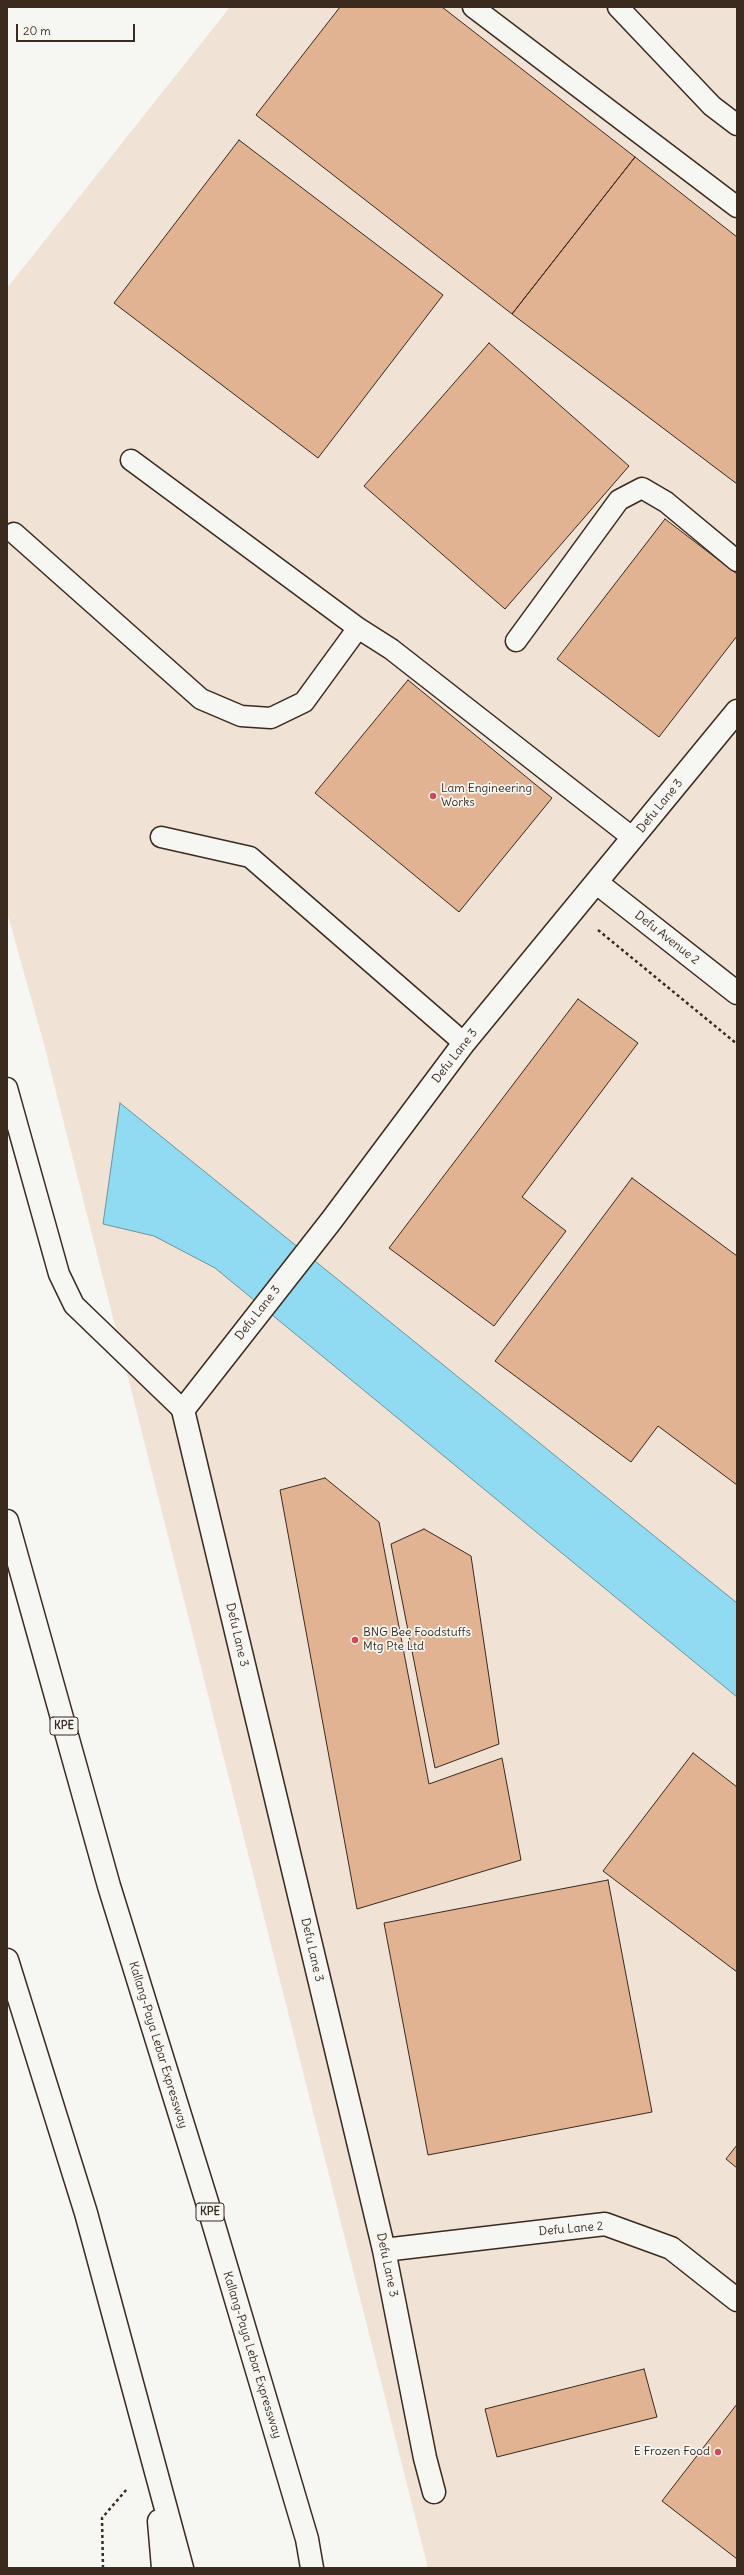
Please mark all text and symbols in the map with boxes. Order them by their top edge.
scale bar [18,16,137,42]
text: 20 m [23,23,51,38]
street label: Defu Lane 3 [634,776,686,836]
place label: Lam Engineering Works [441,782,532,810]
marker: Lam Engineering Works [428,791,438,801]
street label: Defu Avenue 2 [632,908,702,968]
street label: Defu Lane 3 [429,1026,481,1086]
street label: Defu Lane 3 [232,1283,284,1343]
street label: Defu Lane 3 [223,1602,251,1668]
place label: BNG Bee Foodstuffs Mtg Pte Ltd [363,1626,471,1654]
marker: BNG Bee Foodstuffs Mtg Pte Ltd [350,1635,360,1645]
road number: KPE [50,1717,78,1735]
street label: Defu Lane 3 [298,1917,326,1983]
street label: Kallang-Paya Lebar Expressway [126,1960,190,2130]
road number: KPE [196,2203,224,2221]
street label: Defu Lane 2 [538,2219,604,2239]
street label: Defu Lane 3 [373,2232,401,2298]
street label: Kallang-Paya Lebar Expressway [220,2270,284,2440]
place label: E Frozen Food [634,2445,710,2459]
marker: E Frozen Food [713,2447,723,2457]

